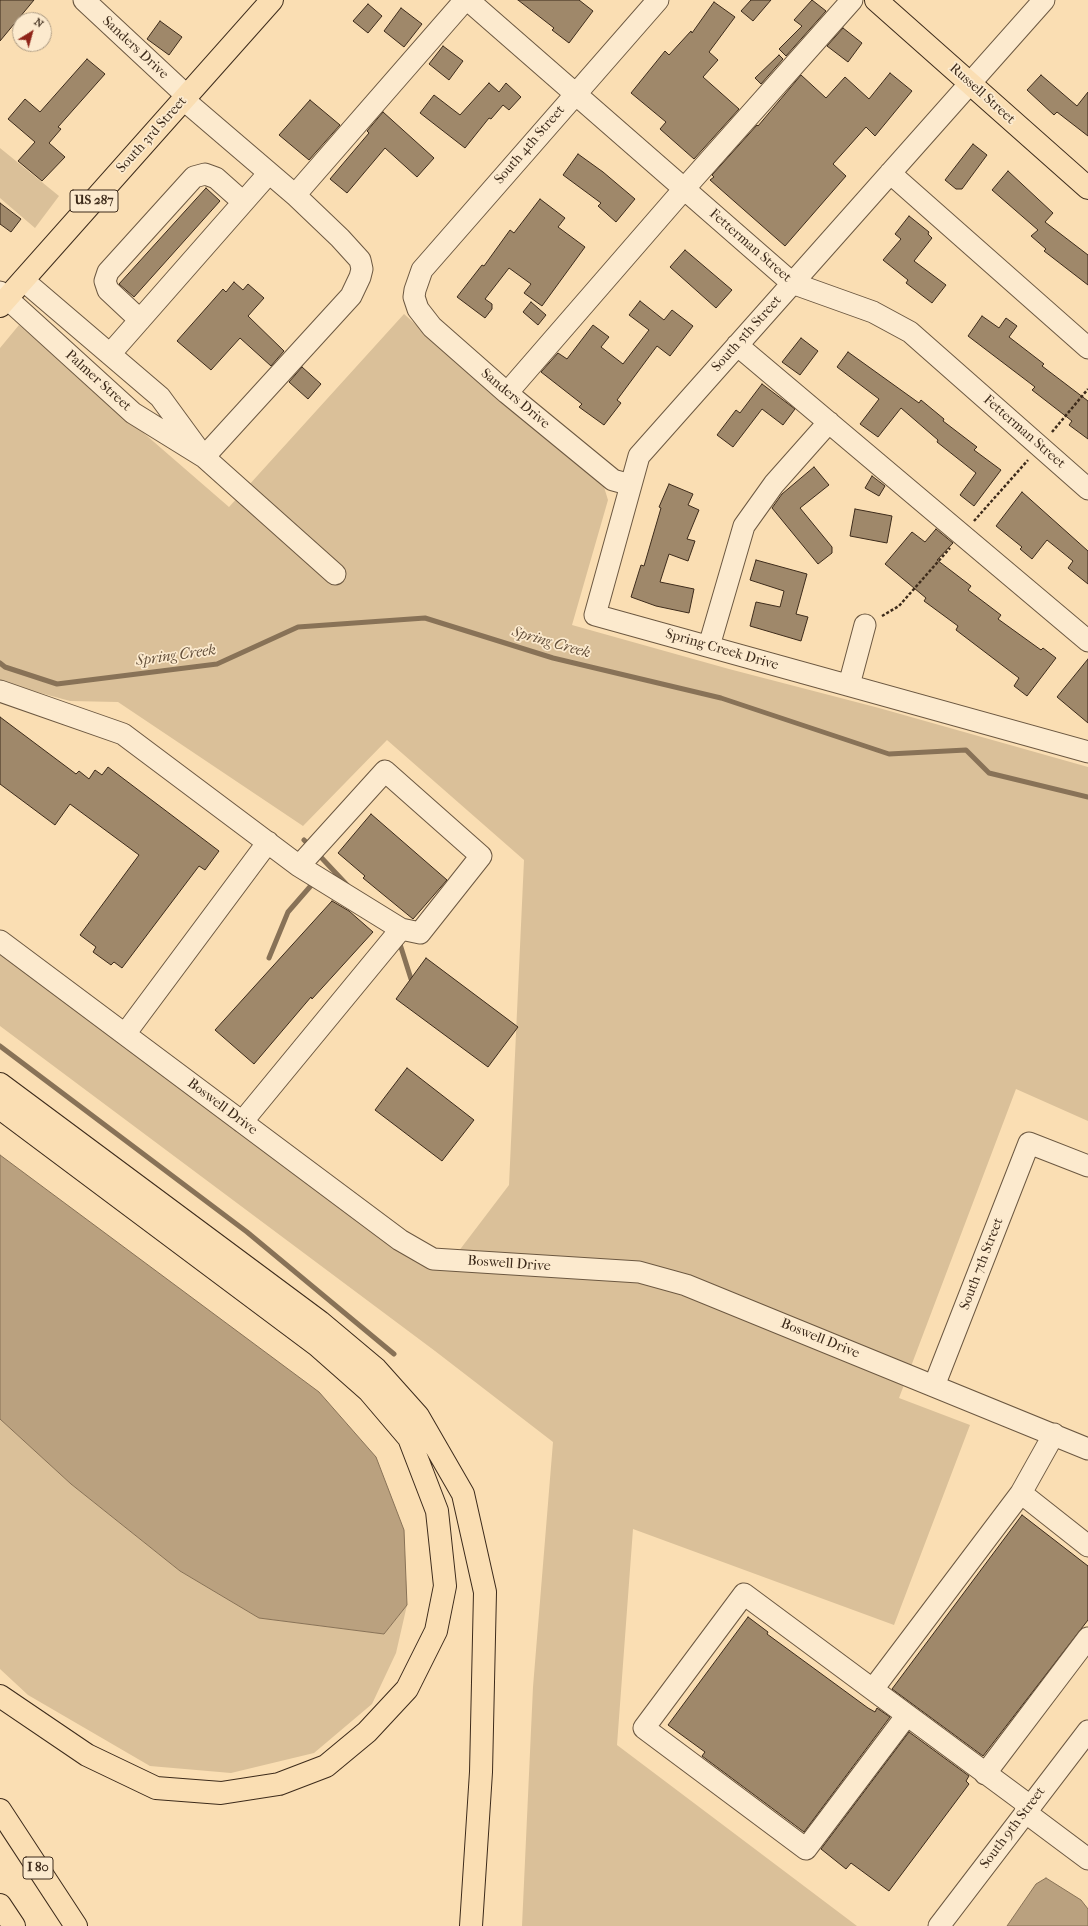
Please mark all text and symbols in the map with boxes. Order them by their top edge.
north arrow [12,12,52,52]
street label: Sanders Drive [98,13,172,83]
text: N [32,15,46,31]
street label: Russell Street [946,60,1018,128]
street label: South 3rd Street [113,93,191,177]
street label: South 4th Street [491,102,569,188]
road number: US 287 [70,190,118,212]
street label: Fetterman Street [705,206,795,286]
street label: South 5th Street [708,292,786,376]
street label: Palmer Street [62,347,134,415]
street label: Sanders Drive [477,365,553,433]
street label: Fetterman Street [979,392,1069,472]
water label: Spring Creek [510,623,592,663]
street label: Spring Creek Drive [663,626,781,674]
water label: Spring Creek [135,641,217,671]
street label: Boswell Drive [184,1075,260,1139]
street label: South 7th Street [957,1215,1007,1313]
street label: Boswell Drive [467,1253,551,1275]
street label: Boswell Drive [778,1316,862,1362]
street label: South 9th Street [977,1784,1049,1872]
road number: I 80 [23,1857,53,1879]

